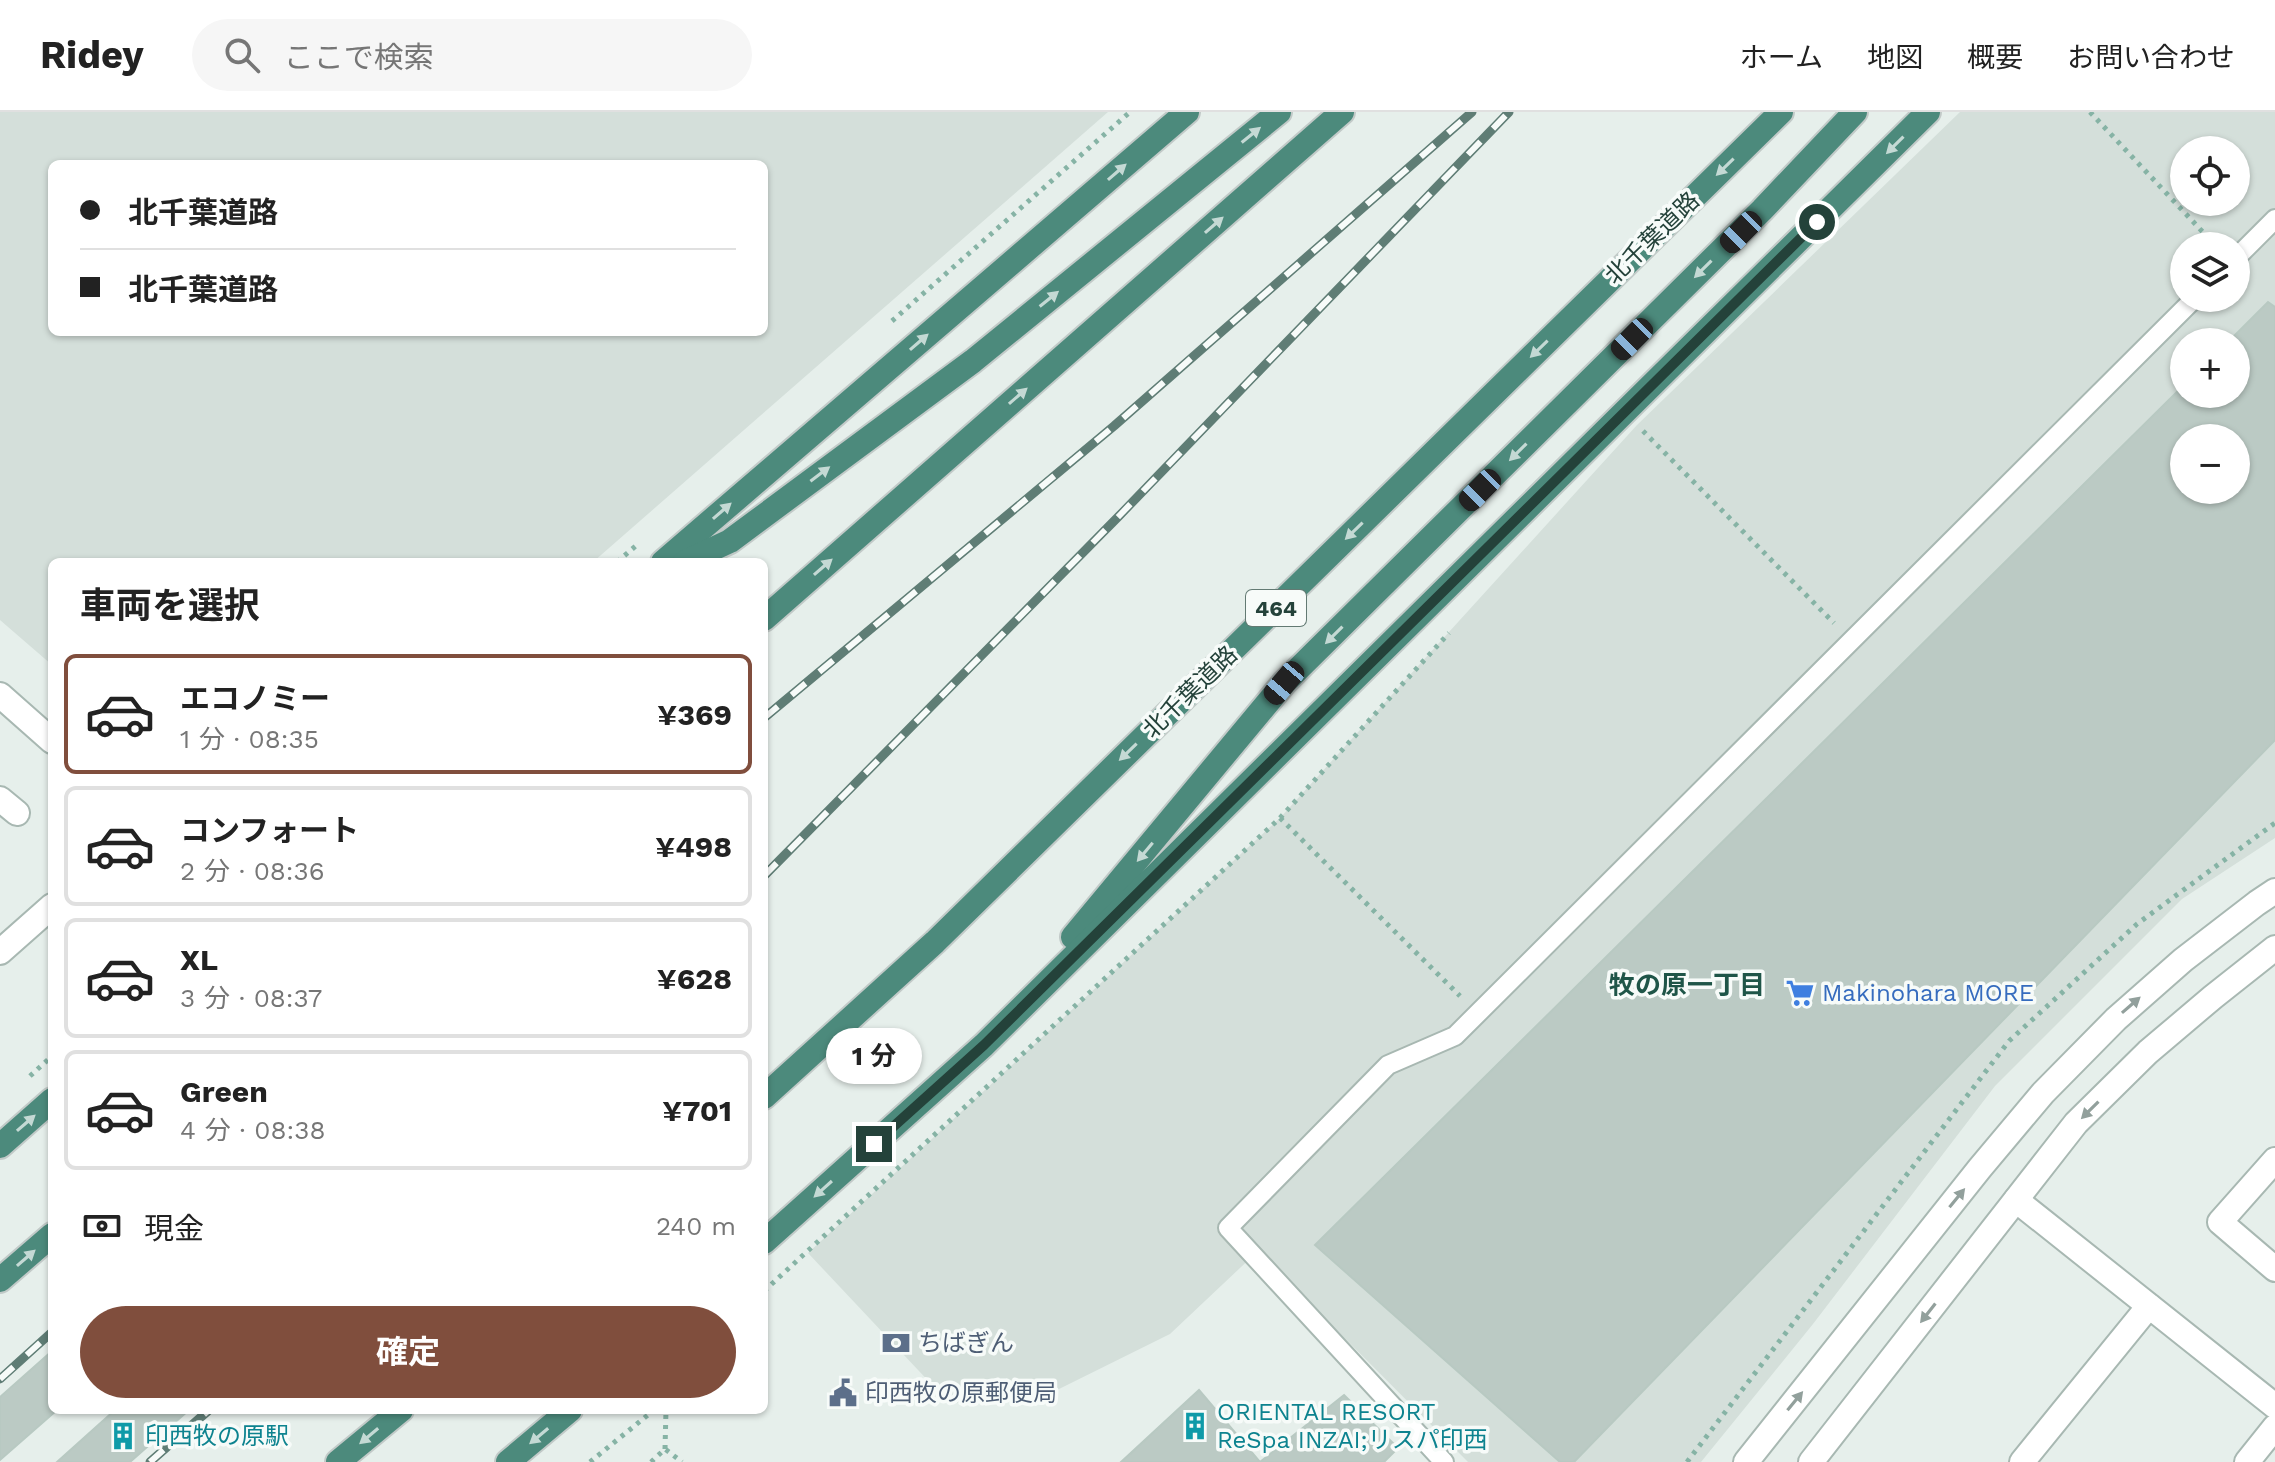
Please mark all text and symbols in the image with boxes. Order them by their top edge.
search box [192,19,752,91]
text: Ridey [40,33,144,77]
icon: search [220,33,264,77]
text: ここで検索 [284,40,434,75]
text: ホーム [1740,41,1823,74]
text: 地図 [1867,41,1923,74]
text: 概要 [1967,41,2023,74]
text: お問い合わせ [2067,41,2235,74]
one-way arrow [1240,127,1260,144]
one-way arrow [1886,135,1905,154]
map controls [2170,136,2250,504]
button: locate [2170,136,2250,216]
one-way arrow [1716,157,1735,175]
one-way arrow [1107,164,1126,182]
street label: 北千葉道路 [1599,186,1705,290]
text: 北千葉道路 [128,195,278,230]
route start [1799,204,1835,240]
car [1716,207,1766,257]
one-way arrow [1204,216,1223,234]
button: layers [2170,232,2250,312]
one-way arrow [1694,259,1713,278]
text: 北千葉道路 [128,272,278,307]
one-way arrow [1039,291,1059,308]
car [1607,314,1657,364]
button: + [2170,328,2250,408]
one-way arrow [909,334,929,351]
one-way arrow [1530,339,1549,358]
one-way arrow [1008,388,1028,405]
button: − [2170,424,2250,504]
one-way arrow [1509,442,1528,461]
car [1455,465,1505,515]
one-way arrow [810,467,831,482]
one-way arrow [712,503,732,520]
one-way arrow [1345,521,1364,540]
one-way arrow [812,559,832,576]
text: 車両を選択 [80,585,260,627]
road number: 464 [1246,590,1306,626]
one-way arrow [1325,625,1344,643]
street label: 北千葉道路 [1137,640,1243,744]
car [1259,657,1309,709]
icon: car [84,678,156,750]
text: エコノミー [180,681,330,716]
text: ¥369 [657,697,732,732]
text: 1 分 · 08:35 [180,724,319,754]
one-way arrow [1119,742,1138,761]
icon: car [84,810,156,882]
text: コンフォート [180,813,359,848]
text: ¥498 [655,829,732,864]
one-way arrow [1137,841,1154,861]
text: 2 分 · 08:36 [180,856,324,886]
icon: car [84,942,156,1014]
text: XL [180,942,218,977]
text: ¥628 [657,961,732,996]
district label: 牧の原一丁目 [1609,970,1765,1000]
supermarket icon: Makinohara MORE [1785,978,1815,1008]
place label: Makinohara MORE [1822,979,2034,1007]
text: 3 分 · 08:37 [180,983,322,1013]
one-way arrow [2122,997,2141,1015]
callout: 1 分 [826,1028,922,1084]
text: 1 分 [852,1041,896,1071]
icon: car [84,1074,156,1146]
text: Green [180,1074,268,1109]
text: ¥701 [662,1093,732,1128]
one-way arrow [2081,1100,2100,1119]
one-way arrow [16,1115,36,1132]
text: 4 分 · 08:38 [180,1115,325,1145]
route end [856,1126,892,1162]
one-way arrow [814,1180,834,1197]
one-way arrow [1948,1188,1964,1208]
icon: cash [80,1204,124,1248]
text: 現金 [144,1211,204,1246]
text: 240 m [656,1211,736,1241]
one-way arrow [16,1249,36,1267]
one-way arrow [1920,1303,1936,1323]
button: 確定 [80,1306,736,1398]
bank icon: ちばぎん [881,1328,911,1358]
place label: ちばぎん [918,1329,1014,1357]
public building icon: 印西牧の原郵便局 [828,1378,858,1408]
place label: 印西牧の原郵便局 [865,1379,1057,1407]
one-way arrow [1786,1391,1802,1411]
place label: ORIENTAL RESORT ReSpa INZAI;リスパ印西 [1217,1398,1488,1454]
building icon: ORIENTAL RESORT ReSpa INZAI;リスパ印西 [1180,1411,1210,1441]
building icon: 印西牧の原駅 [108,1421,138,1451]
place label: 印西牧の原駅 [145,1422,289,1450]
one-way arrow [360,1427,380,1444]
one-way arrow [529,1427,549,1444]

